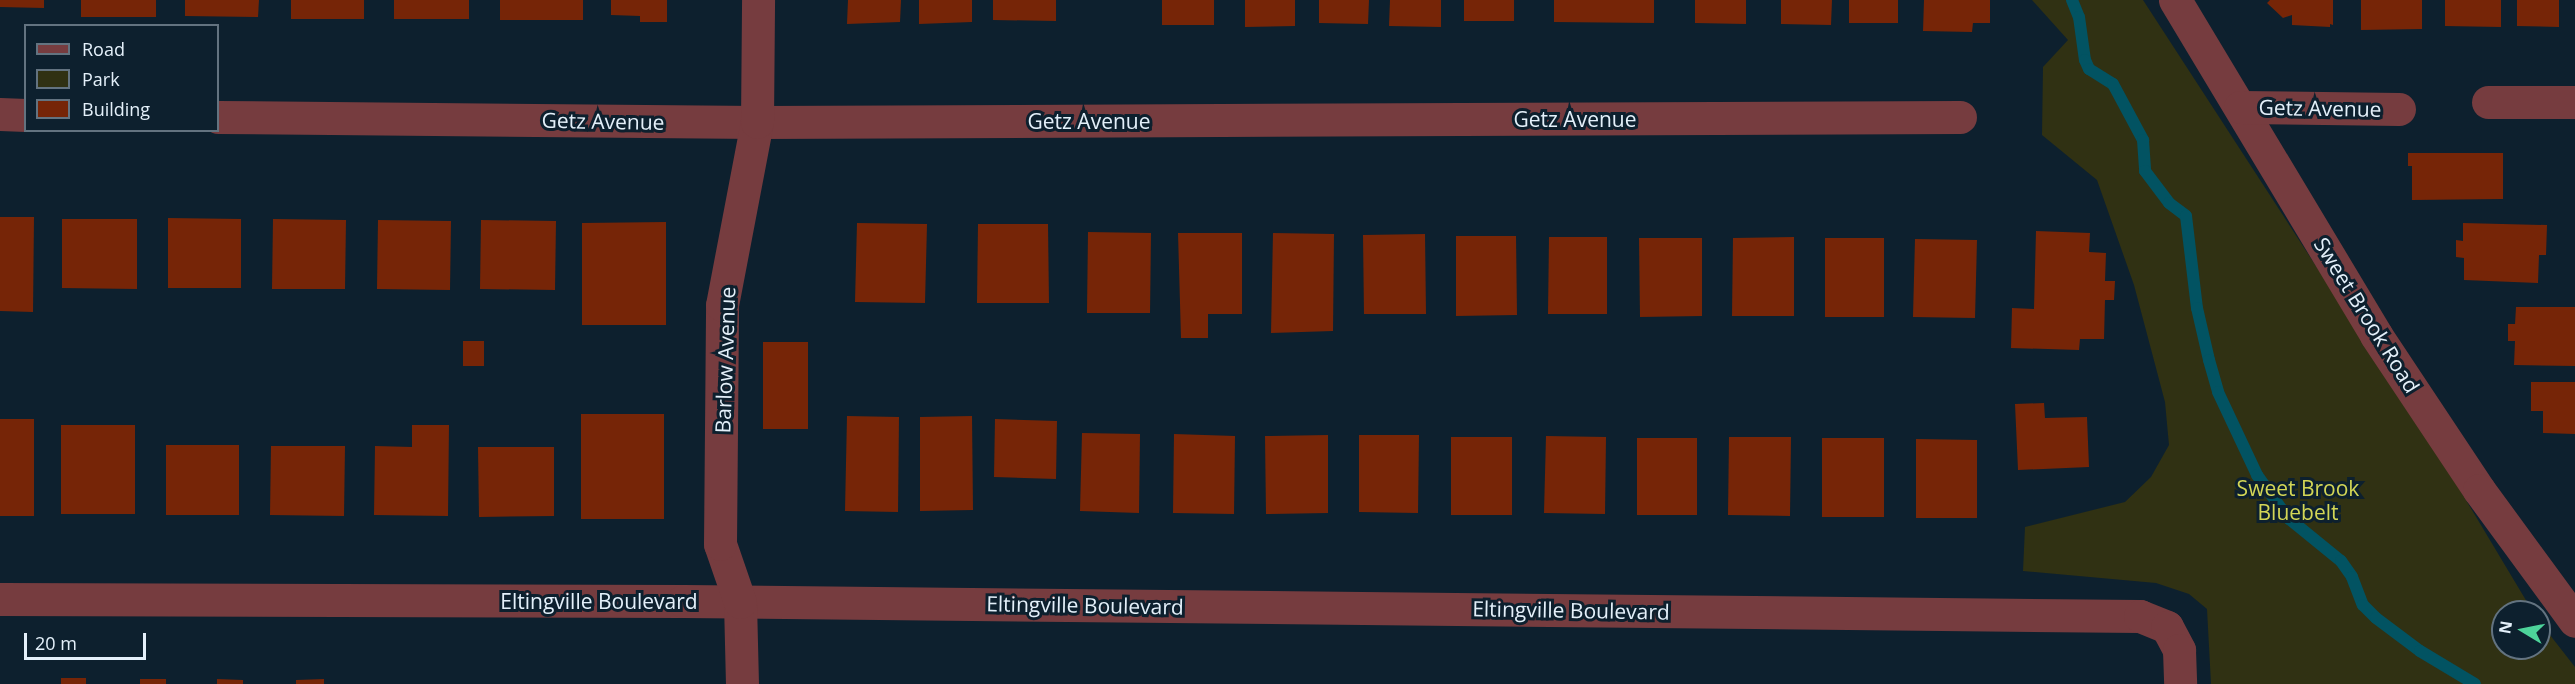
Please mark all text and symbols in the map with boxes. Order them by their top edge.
legend [24,24,219,132]
text: Road [82,37,125,61]
text: Park [82,67,120,91]
street label: Getz Avenue [2258,94,2382,122]
text: Building [82,97,150,121]
street label: Getz Avenue [1514,106,1636,132]
street label: Getz Avenue [541,107,665,135]
street label: Getz Avenue [1028,108,1150,134]
street label: Sweet Brook Road [2309,233,2425,397]
street label: Barlow Avenue [710,286,740,434]
park label: Sweet Brook Bluebelt [2237,475,2359,525]
street label: Eltingville Boulevard [500,588,698,614]
street label: Eltingville Boulevard [986,591,1184,619]
street label: Eltingville Boulevard [1472,596,1670,624]
north arrow [2491,600,2551,660]
text: N [2493,619,2517,636]
scale bar [27,621,148,659]
text: 20 m [35,631,77,655]

